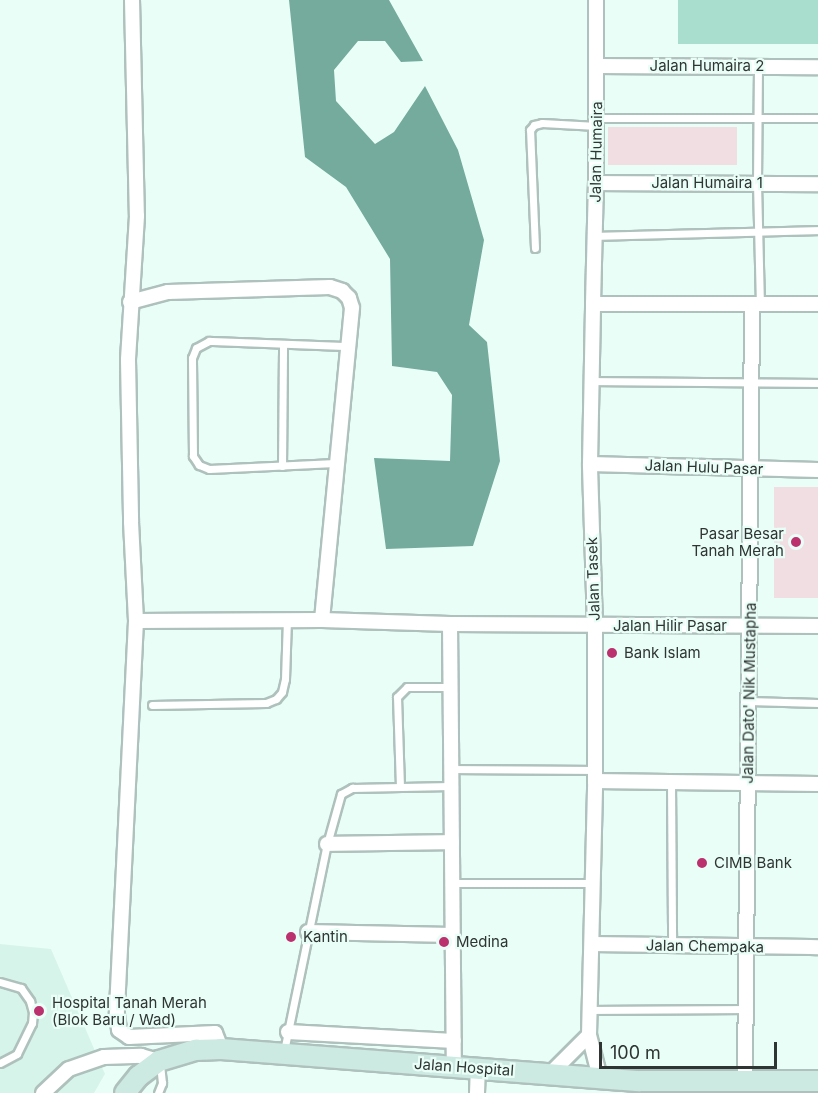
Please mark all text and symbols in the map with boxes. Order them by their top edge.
street label: Jalan Humaira 2 [650,57,764,75]
street label: Jalan Humaira [586,101,606,203]
street label: Jalan Humaira 1 [651,174,763,192]
street label: Jalan Hulu Pasar [644,456,764,478]
place label: Pasar Besar Tanah Merah [691,524,784,559]
marker: Pasar Besar Tanah Merah [789,535,803,549]
street label: Jalan Tasek [583,537,603,621]
street label: Jalan Dato' Nik Mustapha [738,602,760,784]
street label: Jalan Hilir Pasar [613,617,727,635]
place label: Bank Islam [624,644,701,662]
marker: Bank Islam [605,646,619,660]
place label: CIMB Bank [714,854,792,872]
marker: CIMB Bank [695,856,709,870]
place label: Kantin [303,928,348,946]
marker: Kantin [284,930,298,944]
place label: Medina [456,933,508,951]
marker: Medina [437,935,451,949]
street label: Jalan Chempaka [646,936,764,956]
place label: Hospital Tanah Merah (Blok Baru / Wad) [52,993,207,1028]
marker: Hospital Tanah Merah (Blok Baru / Wad) [30,1002,48,1020]
scale bar [602,1030,780,1068]
text: 100 m [610,1042,661,1063]
street label: Jalan Hospital [413,1055,515,1079]

